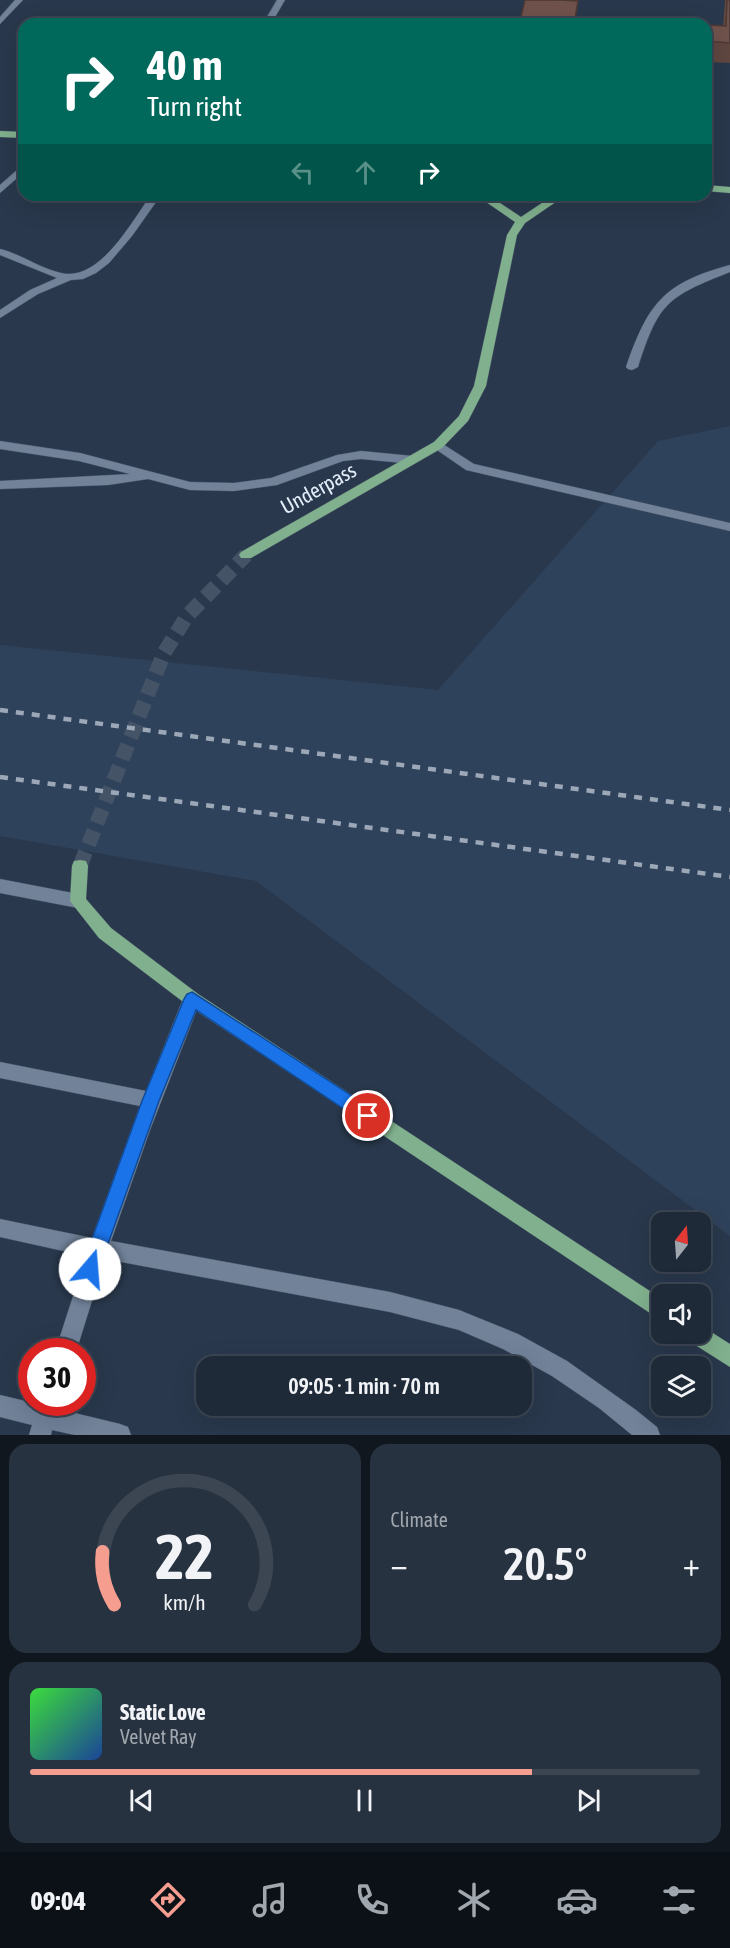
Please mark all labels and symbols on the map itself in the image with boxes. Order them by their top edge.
street label: Underpass [276,457,360,519]
pin [342,1090,393,1141]
north arrow [651,1212,711,1272]
position arrow [58,1237,122,1301]
speed limit sign: 30 [18,1338,96,1416]

